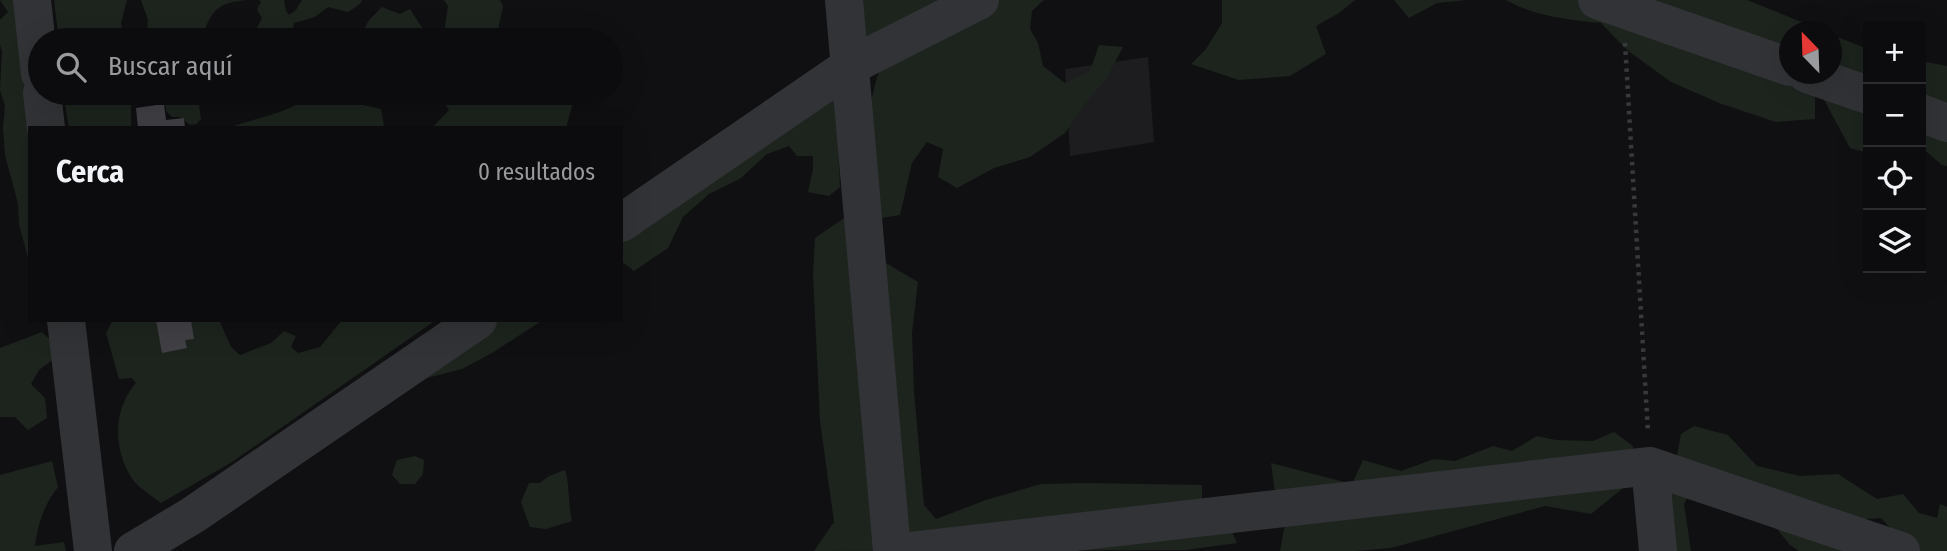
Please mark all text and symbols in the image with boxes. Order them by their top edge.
north arrow [1779,21,1842,84]
map controls [1863,21,1926,273]
button: + [1863,21,1926,84]
search box [28,28,623,105]
icon: search [52,48,90,86]
text: Buscar aquí [108,51,233,82]
button: − [1863,84,1926,147]
button: locate [1863,147,1926,210]
text: Cerca [56,154,124,190]
text: 0 resultados [478,158,595,186]
button: layers [1863,210,1926,273]

